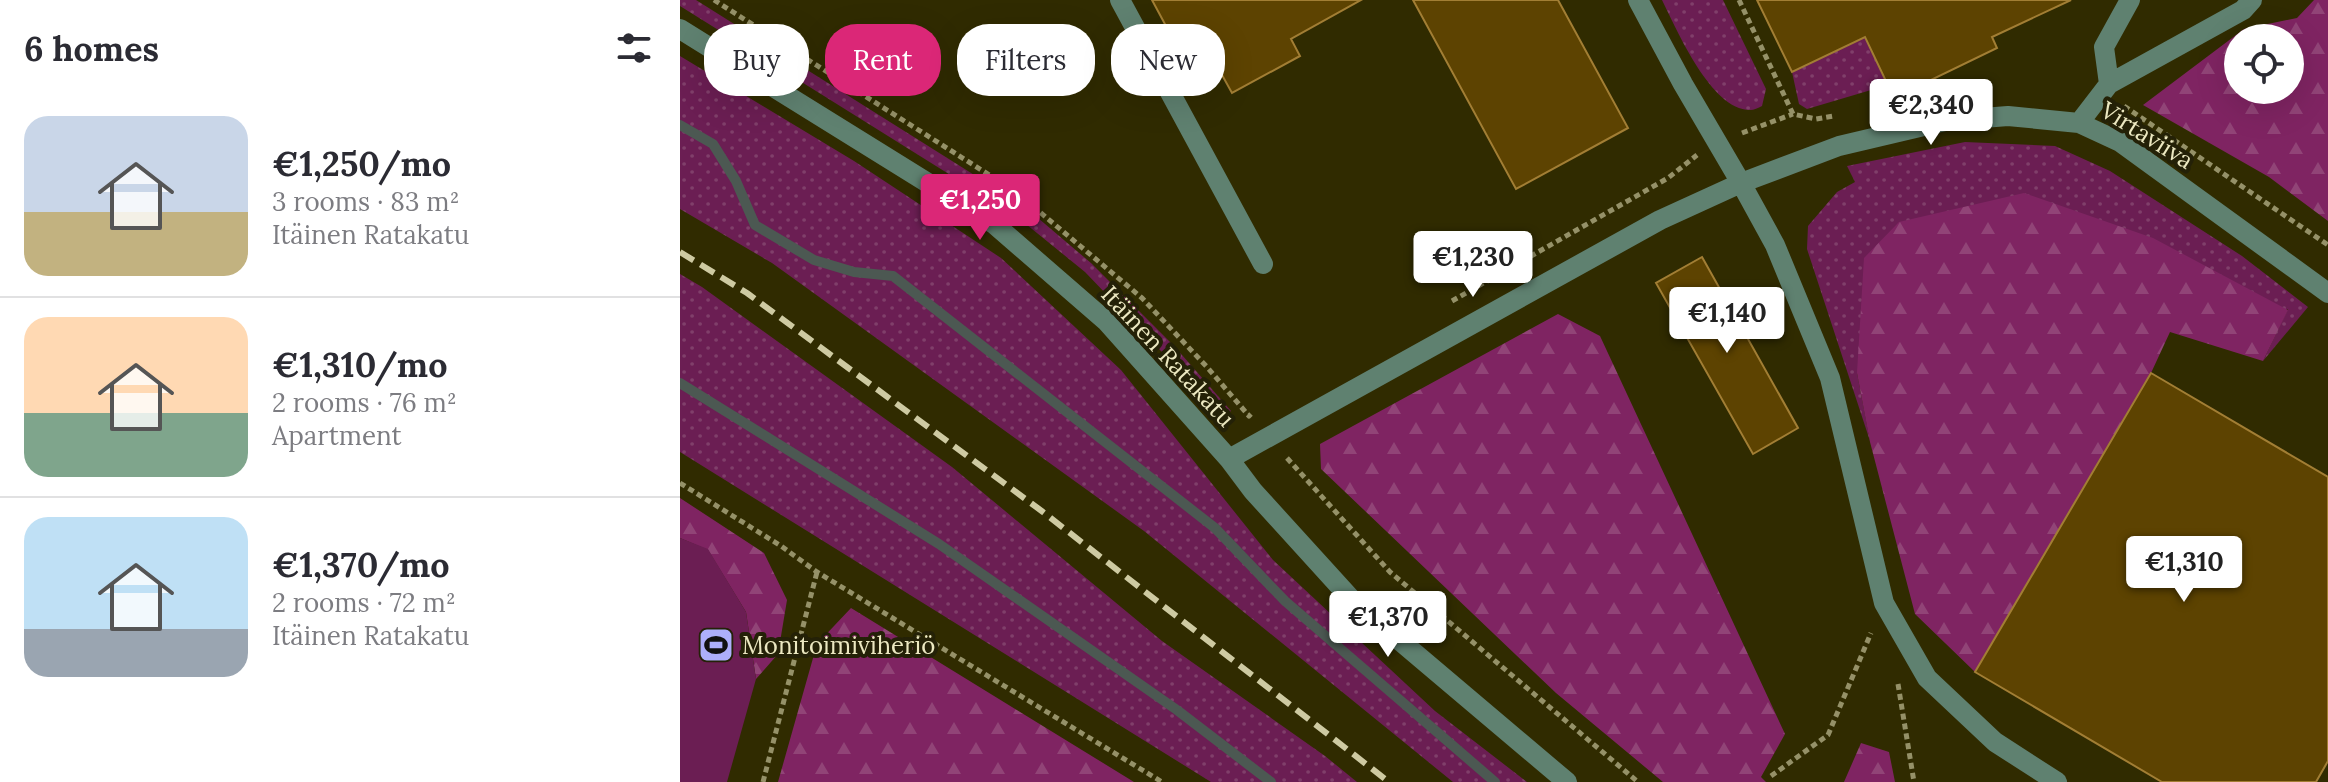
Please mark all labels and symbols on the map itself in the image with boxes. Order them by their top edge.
pin: €2,340 [1866,79,1996,147]
street label: Virtaviiva [2094,94,2199,176]
pin: €1,250 [915,174,1045,242]
pin: €1,230 [1408,231,1538,299]
street label: Itäinen Ratakatu [1095,279,1241,433]
pin: €1,140 [1662,287,1792,355]
pin: €1,310 [2119,536,2249,604]
pin: €1,370 [1323,591,1453,659]
sports icon: Monitoimiviheriö [697,626,735,664]
place label: Monitoimiviheriö [742,630,935,661]

